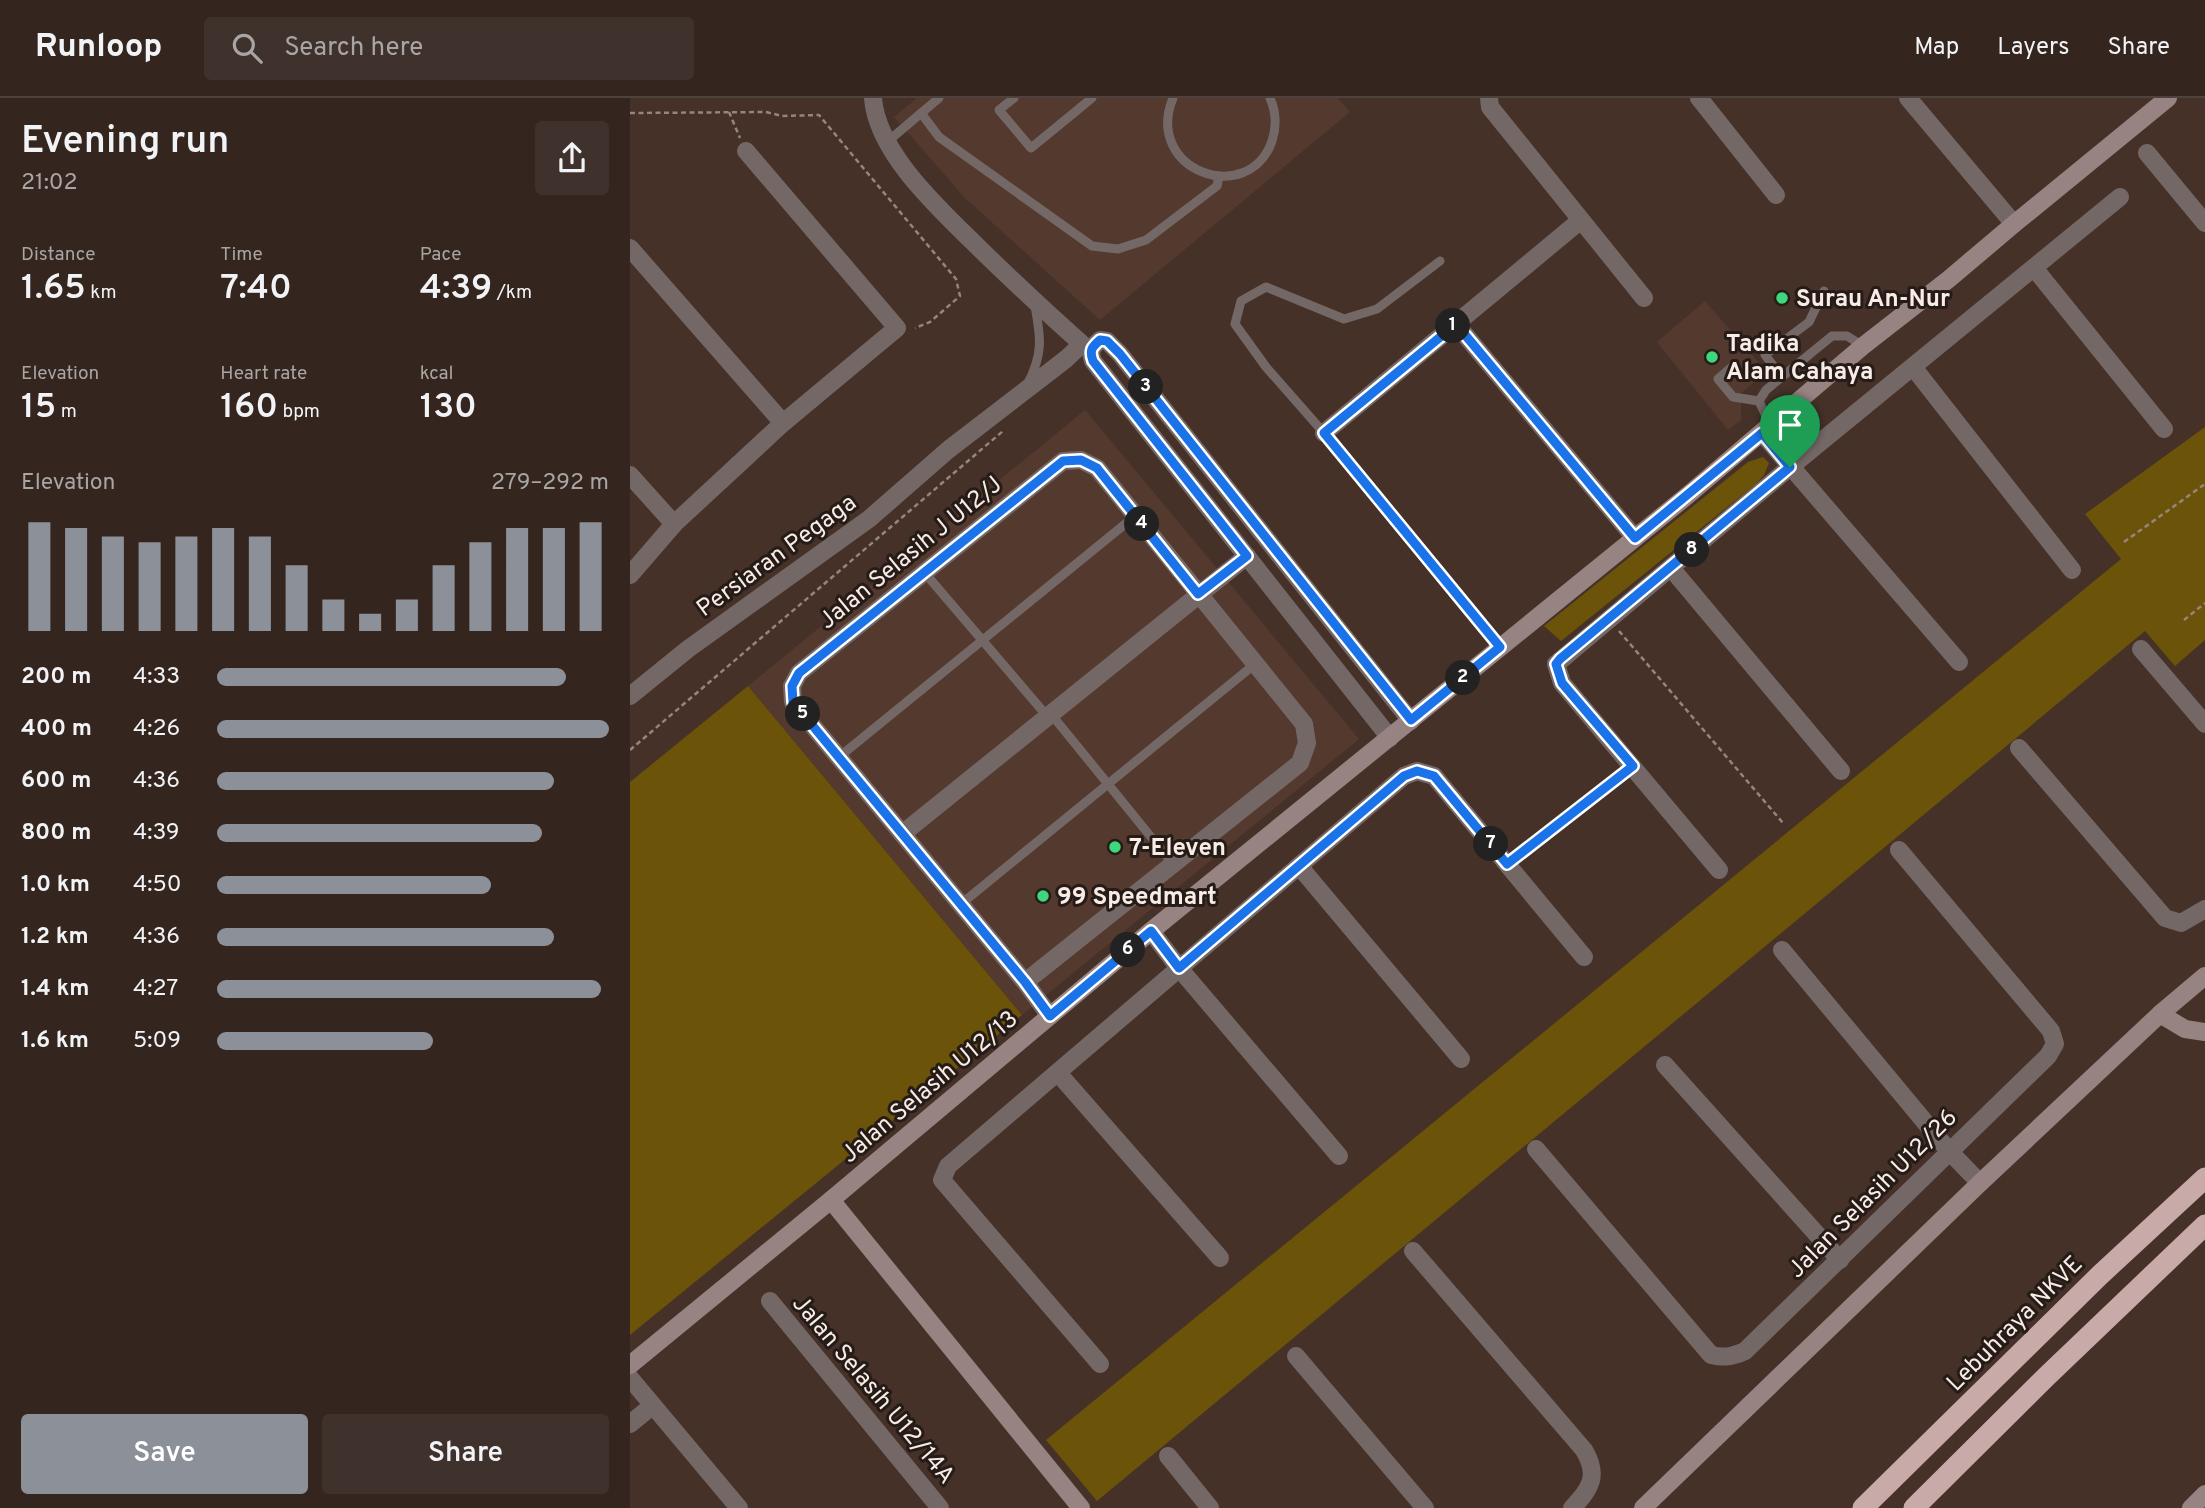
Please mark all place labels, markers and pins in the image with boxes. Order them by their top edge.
place label: Surau An-Nur [1796,285,1950,315]
marker: Surau An-Nur [1774,290,1790,306]
pin: 1 [1436,308,1470,344]
place label: Tadika Alam Cahaya [1726,330,1873,388]
marker: Tadika Alam Cahaya [1704,349,1720,365]
pin: 3 [1128,370,1164,404]
pin [1760,395,1820,467]
pin: 4 [1124,506,1160,542]
pin: 8 [1674,532,1710,568]
pin: 2 [1446,660,1480,696]
pin: 5 [786,696,820,732]
pin: 7 [1474,826,1508,862]
place label: 7-Eleven [1129,834,1226,864]
marker: 7-Eleven [1107,839,1123,855]
place label: 99 Speedmart [1057,883,1217,913]
marker: 99 Speedmart [1035,888,1051,904]
pin: 6 [1110,932,1146,968]

